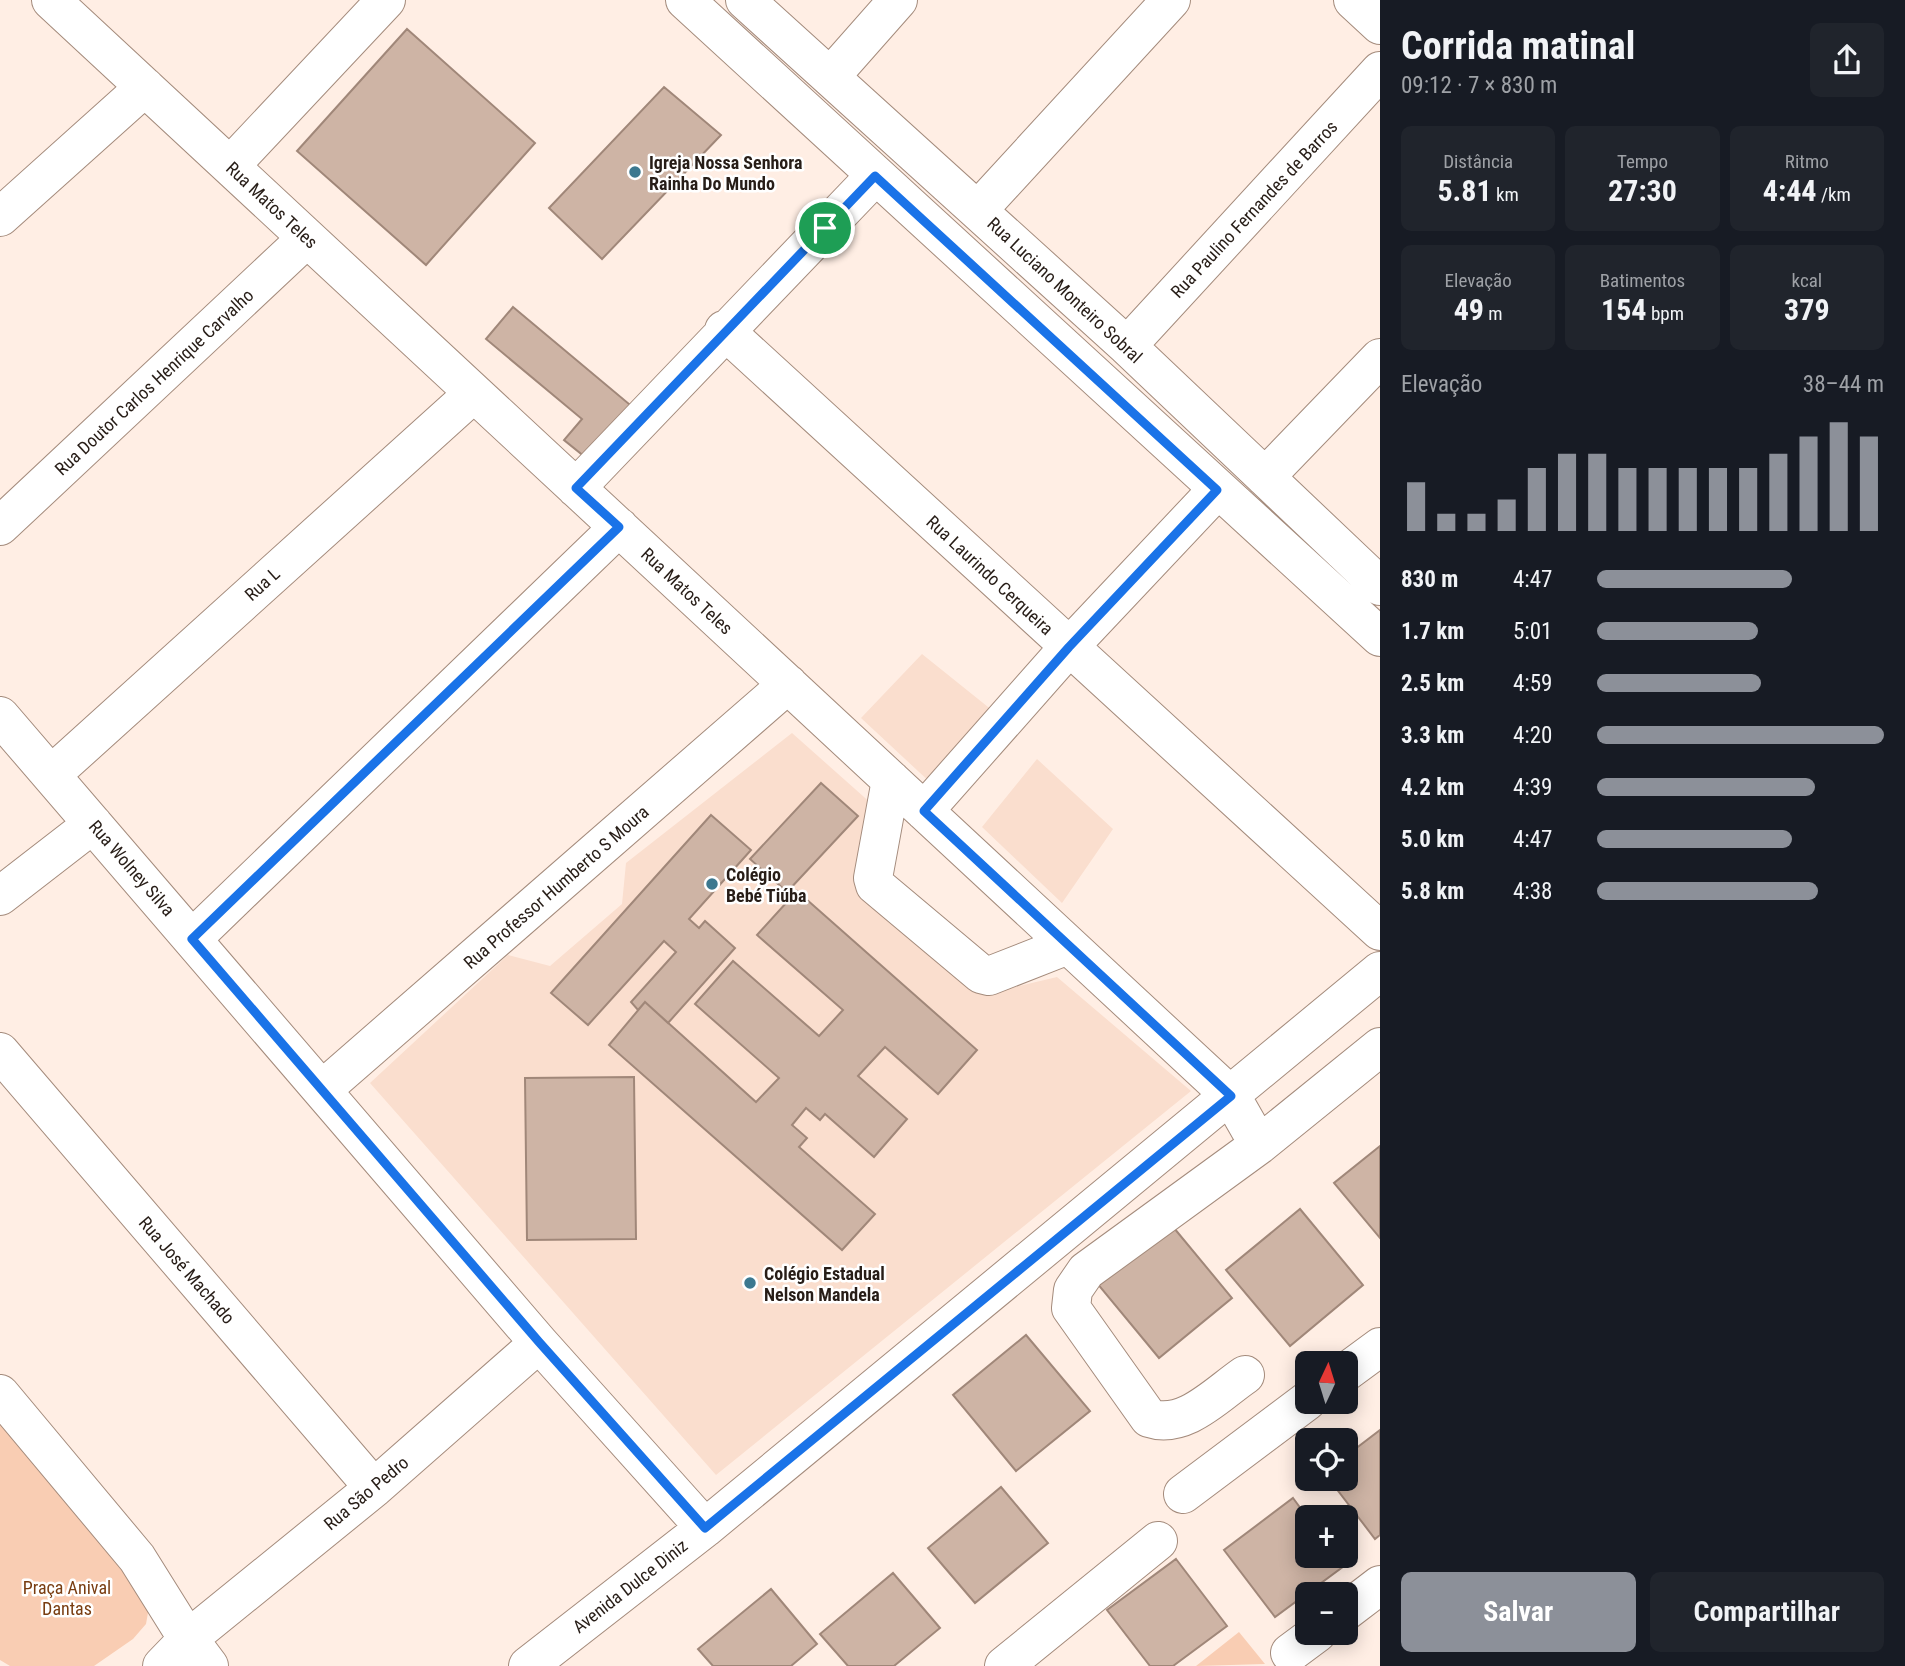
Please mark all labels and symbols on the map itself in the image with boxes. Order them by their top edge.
street label: Rua Paulino Fernandes de Barros [1166,116,1342,302]
place label: Igreja Nossa Senhora Rainha Do Mundo [649,152,803,194]
street label: Rua Matos Teles [222,157,322,253]
marker: Igreja Nossa Senhora Rainha Do Mundo [627,164,643,180]
pin [795,198,855,258]
street label: Rua Luciano Monteiro Sobral [983,213,1147,367]
street label: Rua Doutor Carlos Henrique Carvalho [51,285,257,479]
street label: Rua Laurindo Cerqueira [922,511,1058,639]
street label: Rua Matos Teles [637,543,737,639]
street label: Rua L [240,563,284,605]
street label: Rua Professor Humberto S Moura [459,801,653,973]
street label: Rua Wolney Silva [85,816,179,920]
place label: Colégio Bebé Tiúba [726,864,806,906]
marker: Colégio Bebé Tiúba [704,876,720,892]
street label: Rua José Machado [135,1212,239,1328]
place label: Colégio Estadual Nelson Mandela [764,1263,885,1305]
marker: Colégio Estadual Nelson Mandela [742,1275,758,1291]
north arrow [1295,1351,1358,1414]
street label: Rua São Pedro [320,1452,412,1534]
street label: Avenida Dulce Diniz [569,1535,692,1637]
park label: Praça Anival Dantas [23,1577,111,1619]

